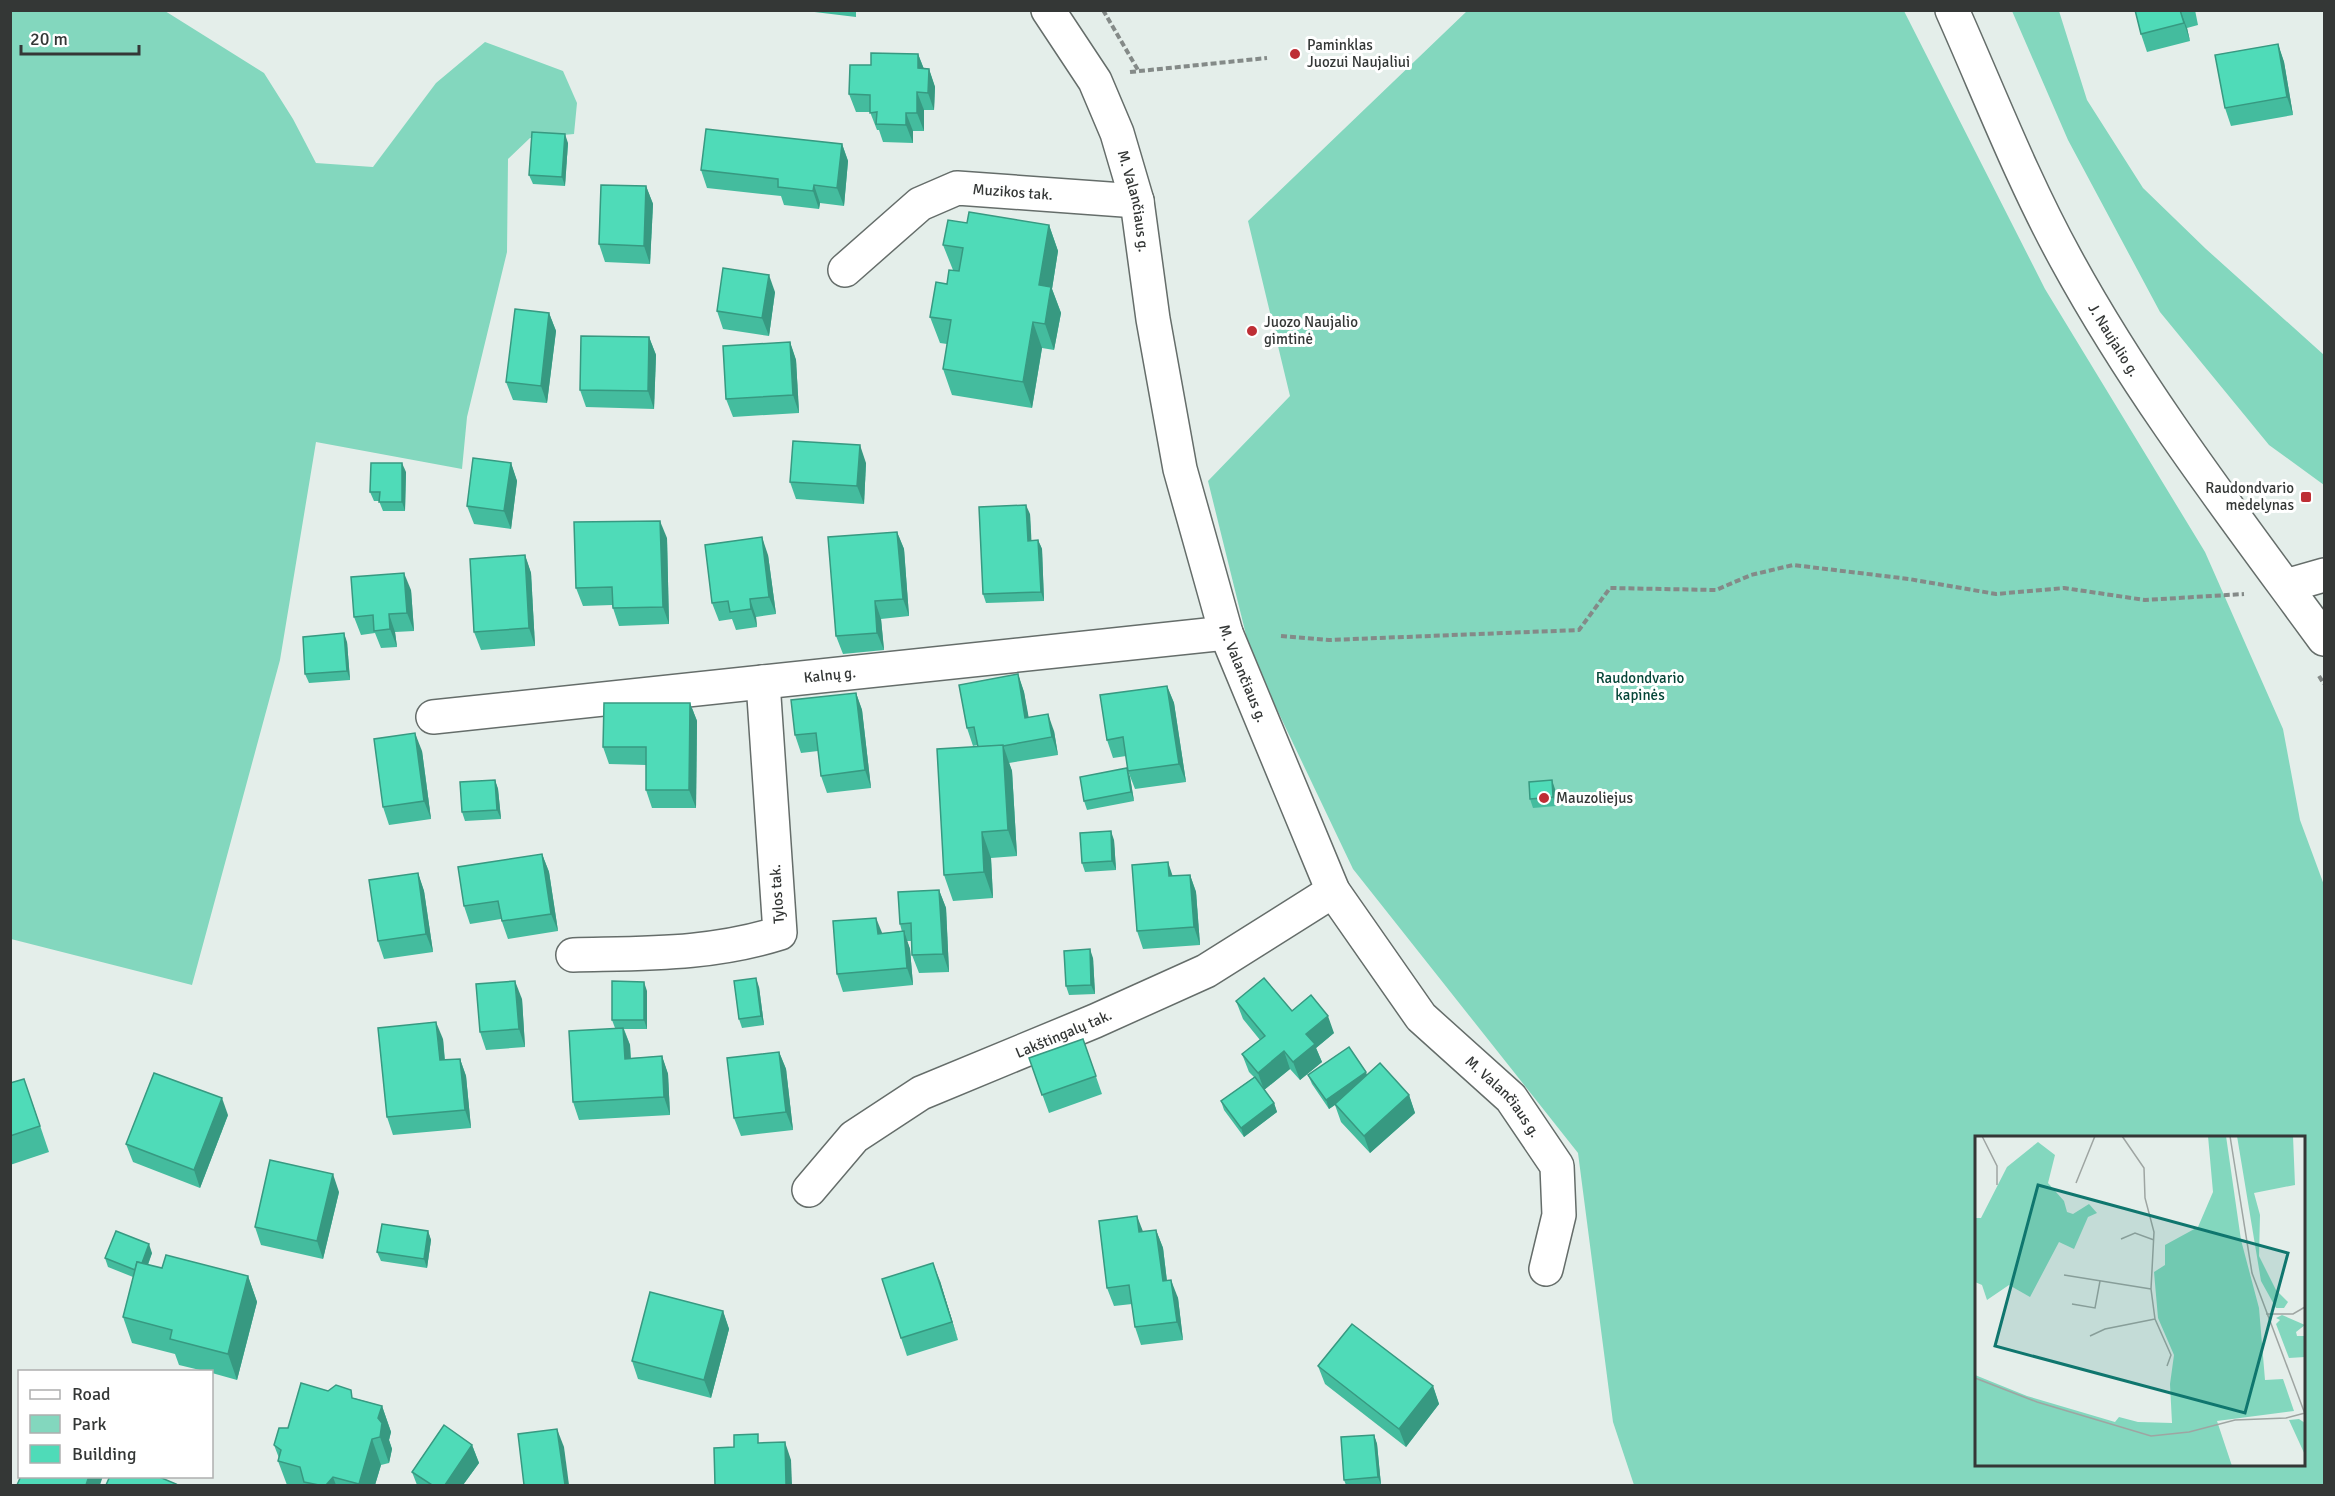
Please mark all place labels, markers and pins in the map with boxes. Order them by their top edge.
place label: Paminklas Juozui Naujaliui [1307,36,1410,71]
marker: Paminklas Juozui Naujaliui [1288,47,1302,61]
place label: Juozo Naujalio gimtinė [1264,313,1358,348]
marker: Juozo Naujalio gimtinė [1245,324,1259,338]
place label: Raudondvario medelynas [2205,479,2294,514]
marker: Raudondvario medelynas [2299,490,2313,504]
place label: Mauzoliejus [1556,789,1633,807]
marker: Mauzoliejus [1537,791,1551,805]

